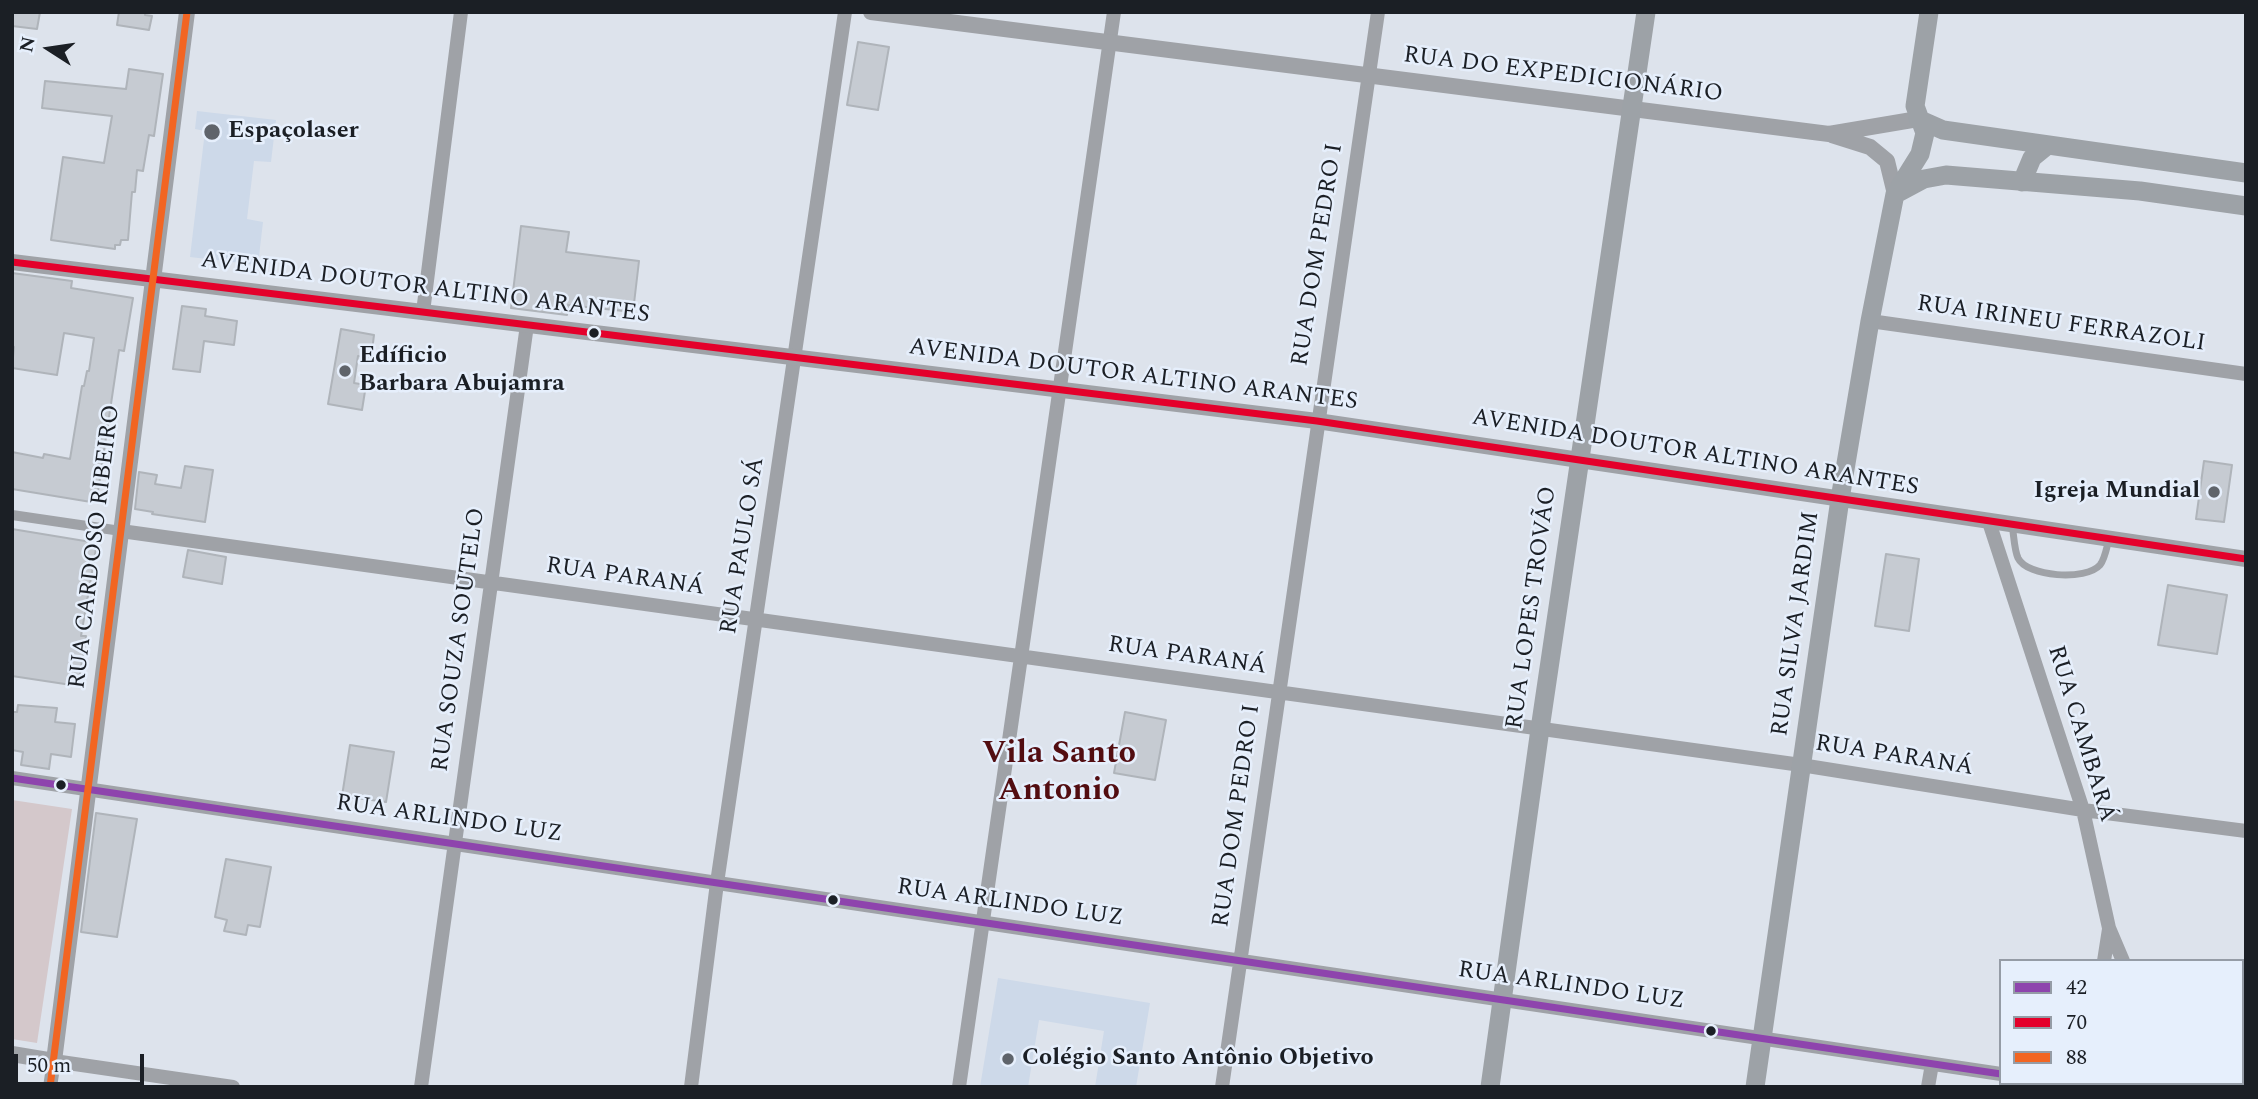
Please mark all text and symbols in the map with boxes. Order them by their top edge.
north arrow [14,14,84,84]
text: N [12,34,44,55]
street label: RUA DO EXPEDICIONÁRIO [1402,42,1724,110]
place label: Espaçolaser [228,118,359,146]
marker: Espaçolaser [202,122,222,142]
street label: RUA DOM PEDRO I [1287,142,1351,368]
street label: AVENIDA DOUTOR ALTINO ARANTES [199,247,651,331]
street label: RUA IRINEU FERRAZOLI [1915,290,2207,360]
unlabelled marker [587,326,601,340]
street label: AVENIDA DOUTOR ALTINO ARANTES [907,334,1359,418]
place label: Edíficio Barbara Abujamra [359,343,565,399]
marker: Edíficio Barbara Abujamra [337,363,353,379]
street label: RUA CARDOSO RIBEIRO [64,403,128,691]
street label: AVENIDA DOUTOR ALTINO ARANTES [1469,404,1921,504]
street label: RUA PAULO SÁ [716,455,772,637]
place label: Igreja Mundial [2034,478,2200,506]
marker: Igreja Mundial [2206,484,2222,500]
street label: RUA LOPES TROVÃO [1502,485,1564,731]
street label: RUA SOUZA SOUTELO [427,506,493,774]
street label: RUA SILVA JARDIM [1767,510,1827,738]
street label: RUA PARANÁ [544,553,706,603]
street label: RUA PARANÁ [1106,632,1268,682]
street label: RUA CAMBARÁ [2039,642,2121,826]
street label: RUA DOM PEDRO I [1208,703,1268,929]
street label: RUA PARANÁ [1813,730,1975,784]
district label: Vila Santo Antonio [982,737,1136,812]
unlabelled marker [54,778,68,792]
street label: RUA ARLINDO LUZ [334,790,564,850]
street label: RUA ARLINDO LUZ [895,874,1125,934]
unlabelled marker [826,893,840,907]
street label: RUA ARLINDO LUZ [1456,957,1686,1017]
legend [1999,959,2244,1085]
text: 42 [2066,972,2087,1004]
text: 70 [2066,1007,2087,1039]
unlabelled marker [1704,1024,1718,1038]
scale bar [18,1040,147,1084]
text: 88 [2066,1042,2087,1074]
place label: Colégio Santo Antônio Objetivo [1022,1045,1374,1073]
text: 50 m [27,1050,71,1082]
marker: Colégio Santo Antônio Objetivo [1000,1051,1016,1067]

